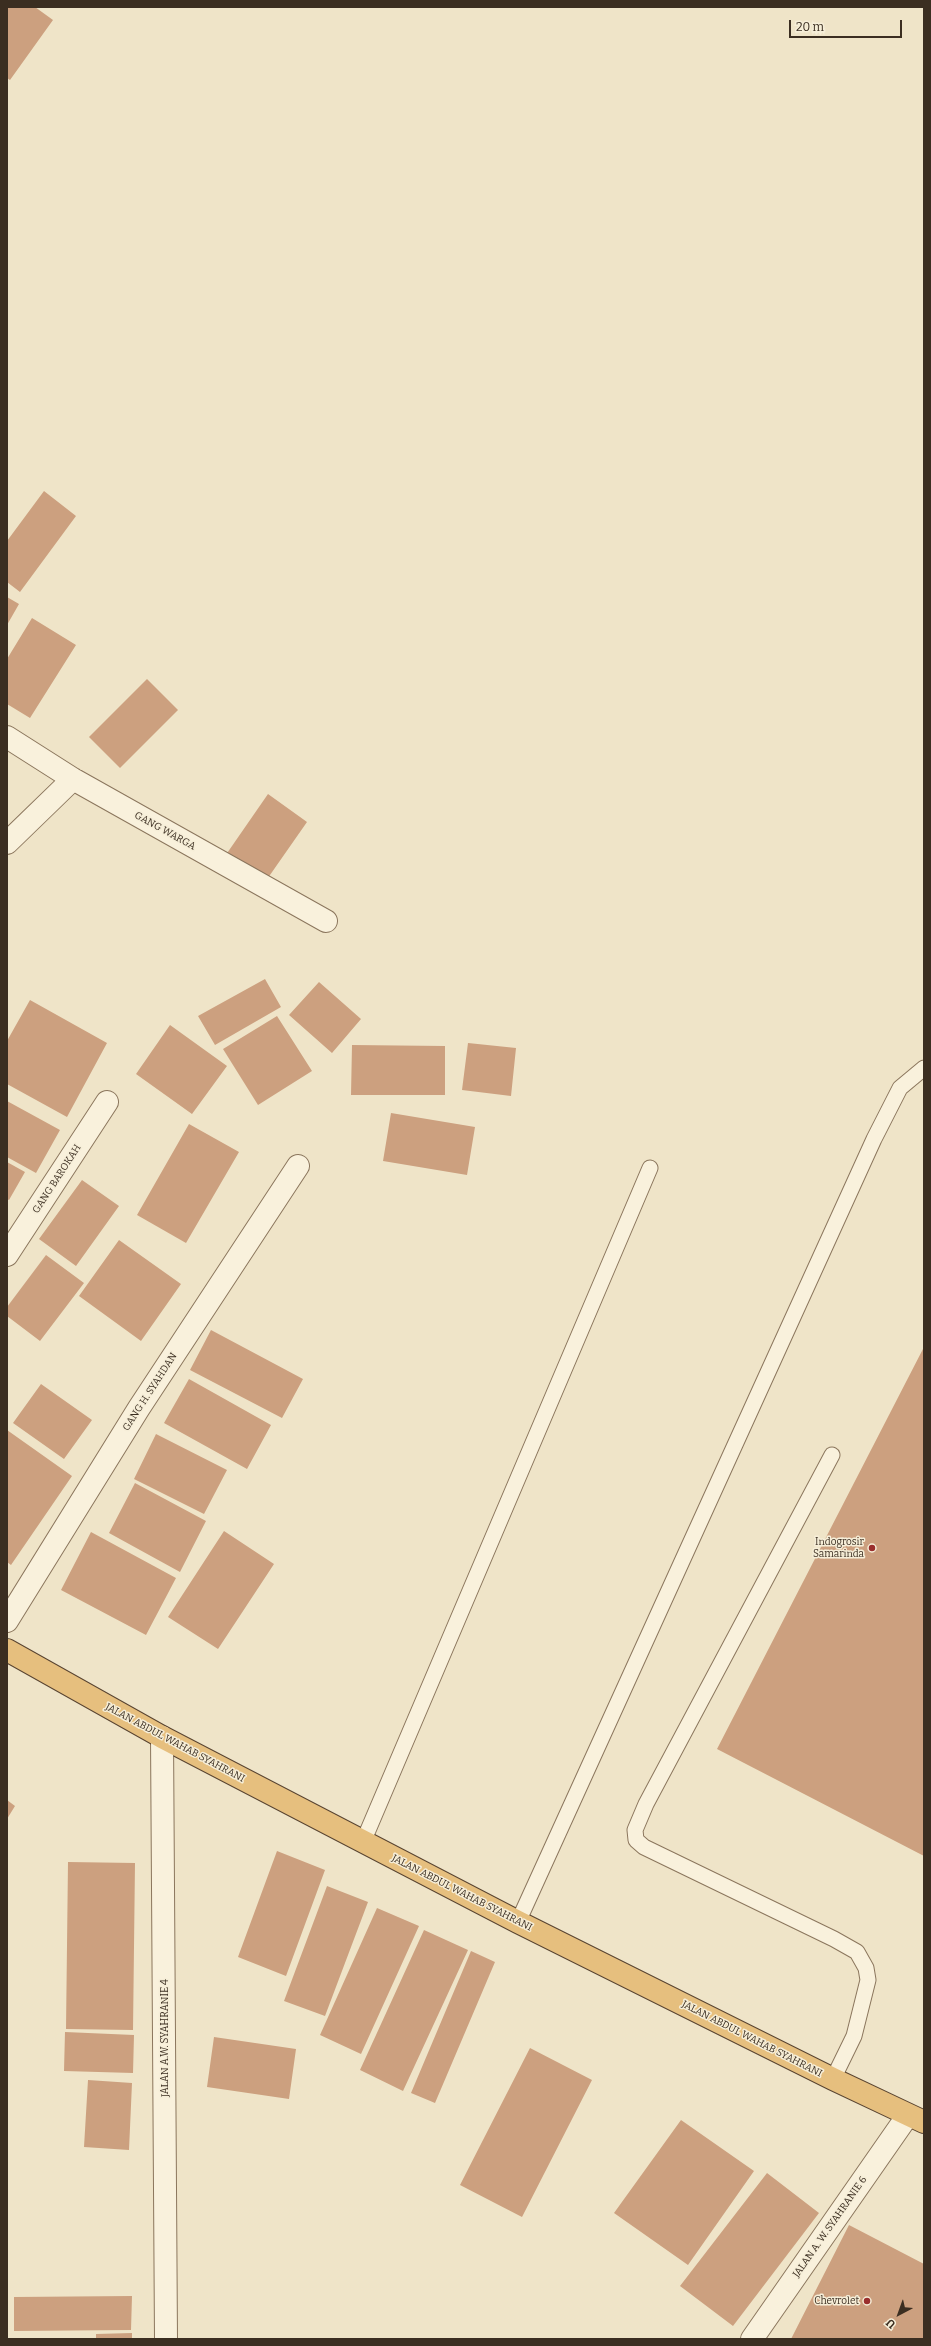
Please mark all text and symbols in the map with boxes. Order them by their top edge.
scale bar [791,12,904,38]
text: 20 m [796,20,824,34]
street label: GANG WARGA [132,809,198,853]
street label: GANG BAROKAH [30,1142,84,1216]
street label: GANG H. SYAHDAN [120,1351,180,1433]
place label: Indogrosir Samarinda [813,1536,864,1560]
marker: Indogrosir Samarinda [867,1543,877,1553]
street label: JALAN ABDUL WAHAB SYAHRANI [103,1701,247,1785]
street label: JALAN ABDUL WAHAB SYAHRANI [390,1852,534,1934]
street label: JALAN A.W. SYAHRANIE 4 [159,1979,171,2097]
street label: JALAN ABDUL WAHAB SYAHRANI [680,1998,824,2080]
street label: JALAN A. W. SYAHRANIE 6 [790,2174,870,2280]
north arrow [879,2294,919,2334]
place label: Chevrolet [814,2295,859,2307]
marker: Chevrolet [862,2296,872,2306]
text: U [883,2316,898,2331]

